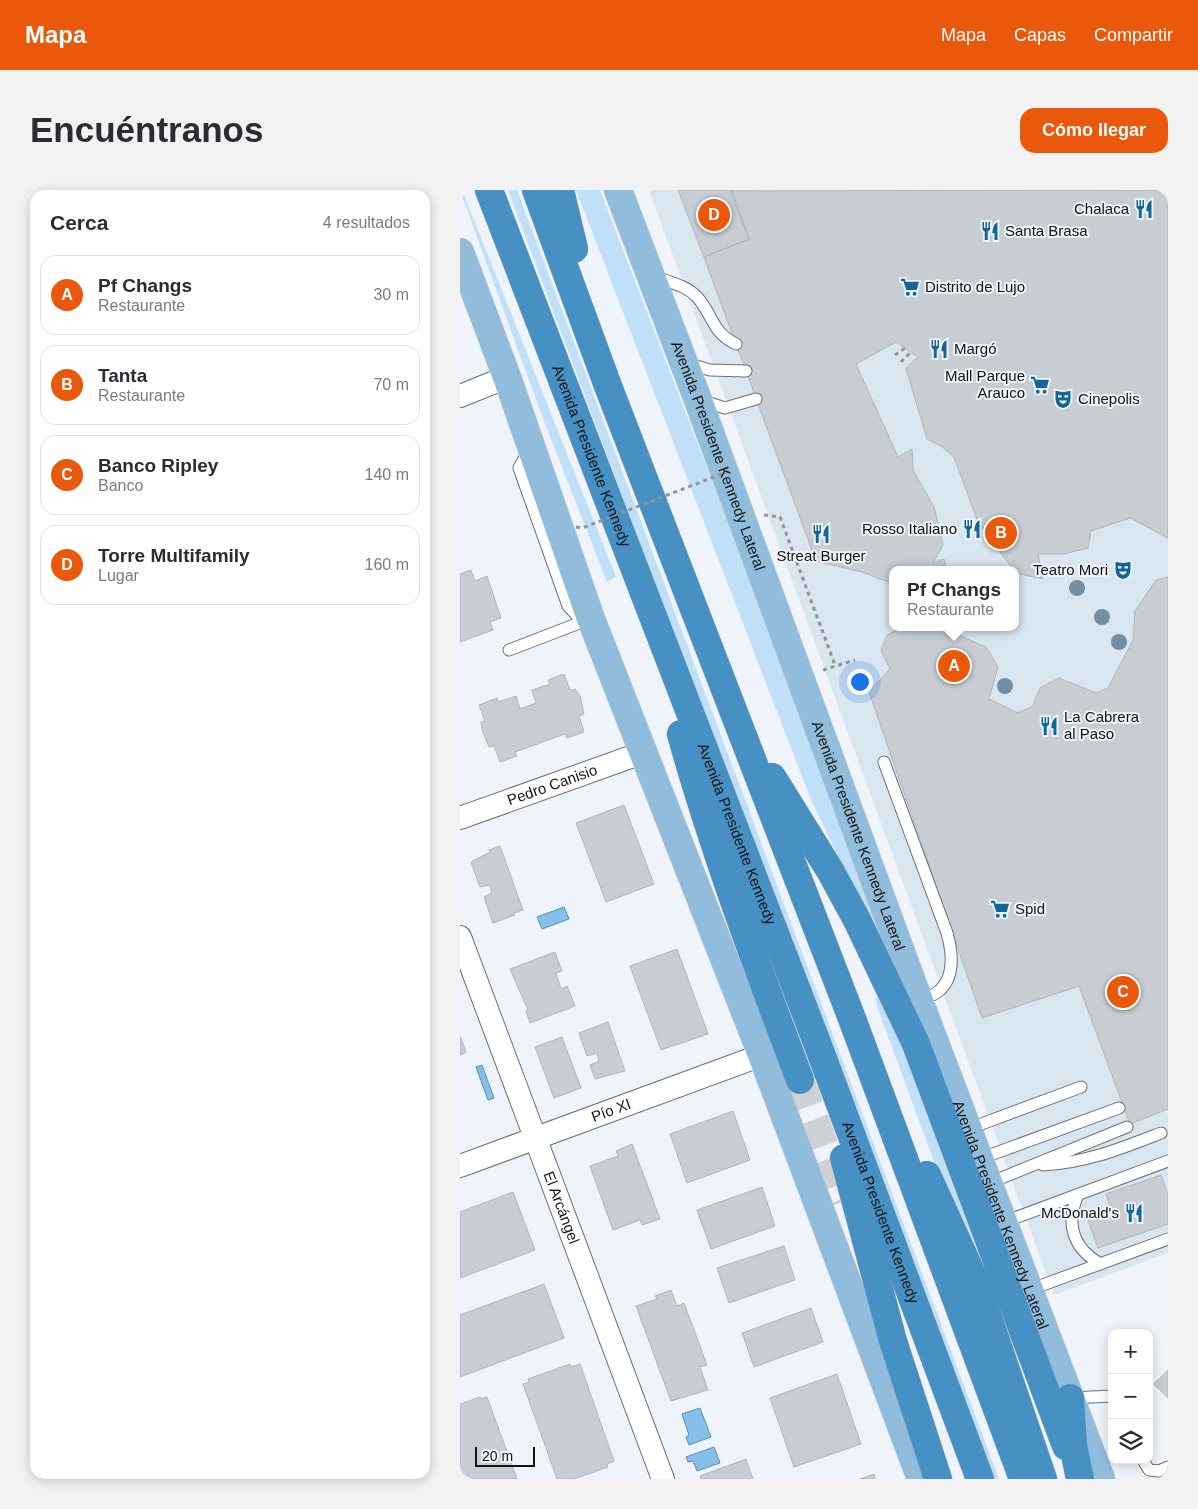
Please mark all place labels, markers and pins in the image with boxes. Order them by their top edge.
pin: D [698,196,730,234]
restaurant icon: Chalaca [1133,198,1155,220]
place label: Chalaca [1074,200,1130,217]
restaurant icon: Santa Brasa [979,220,1001,242]
place label: Santa Brasa [1005,222,1088,239]
supermarket icon: Distrito de Lujo [899,276,921,298]
place label: Distrito de Lujo [925,278,1025,295]
restaurant icon: Margó [928,338,950,360]
place label: Margó [954,340,997,357]
place label: Mall Parque Arauco [945,367,1025,401]
supermarket icon: Mall Parque Arauco [1029,374,1051,396]
theatre icon: Cinepolis [1052,388,1074,410]
place label: Cinepolis [1078,390,1140,407]
pin: B [985,514,1017,552]
restaurant icon: Rosso Italiano [961,518,983,540]
place label: Rosso Italiano [862,520,957,537]
restaurant icon: Streat Burger [810,523,832,545]
place label: Streat Burger [776,547,866,564]
theatre icon: Teatro Mori [1112,559,1134,581]
place label: Teatro Mori [1033,561,1108,578]
pin: A [938,647,970,685]
place label: La Cabrera al Paso [1064,708,1140,742]
restaurant icon: La Cabrera al Paso [1038,715,1060,737]
supermarket icon: Spid [989,898,1011,920]
place label: Spid [1015,900,1045,917]
pin: C [1107,973,1139,1011]
restaurant icon: McDonald's [1123,1202,1145,1224]
place label: McDonald's [1041,1204,1119,1221]

